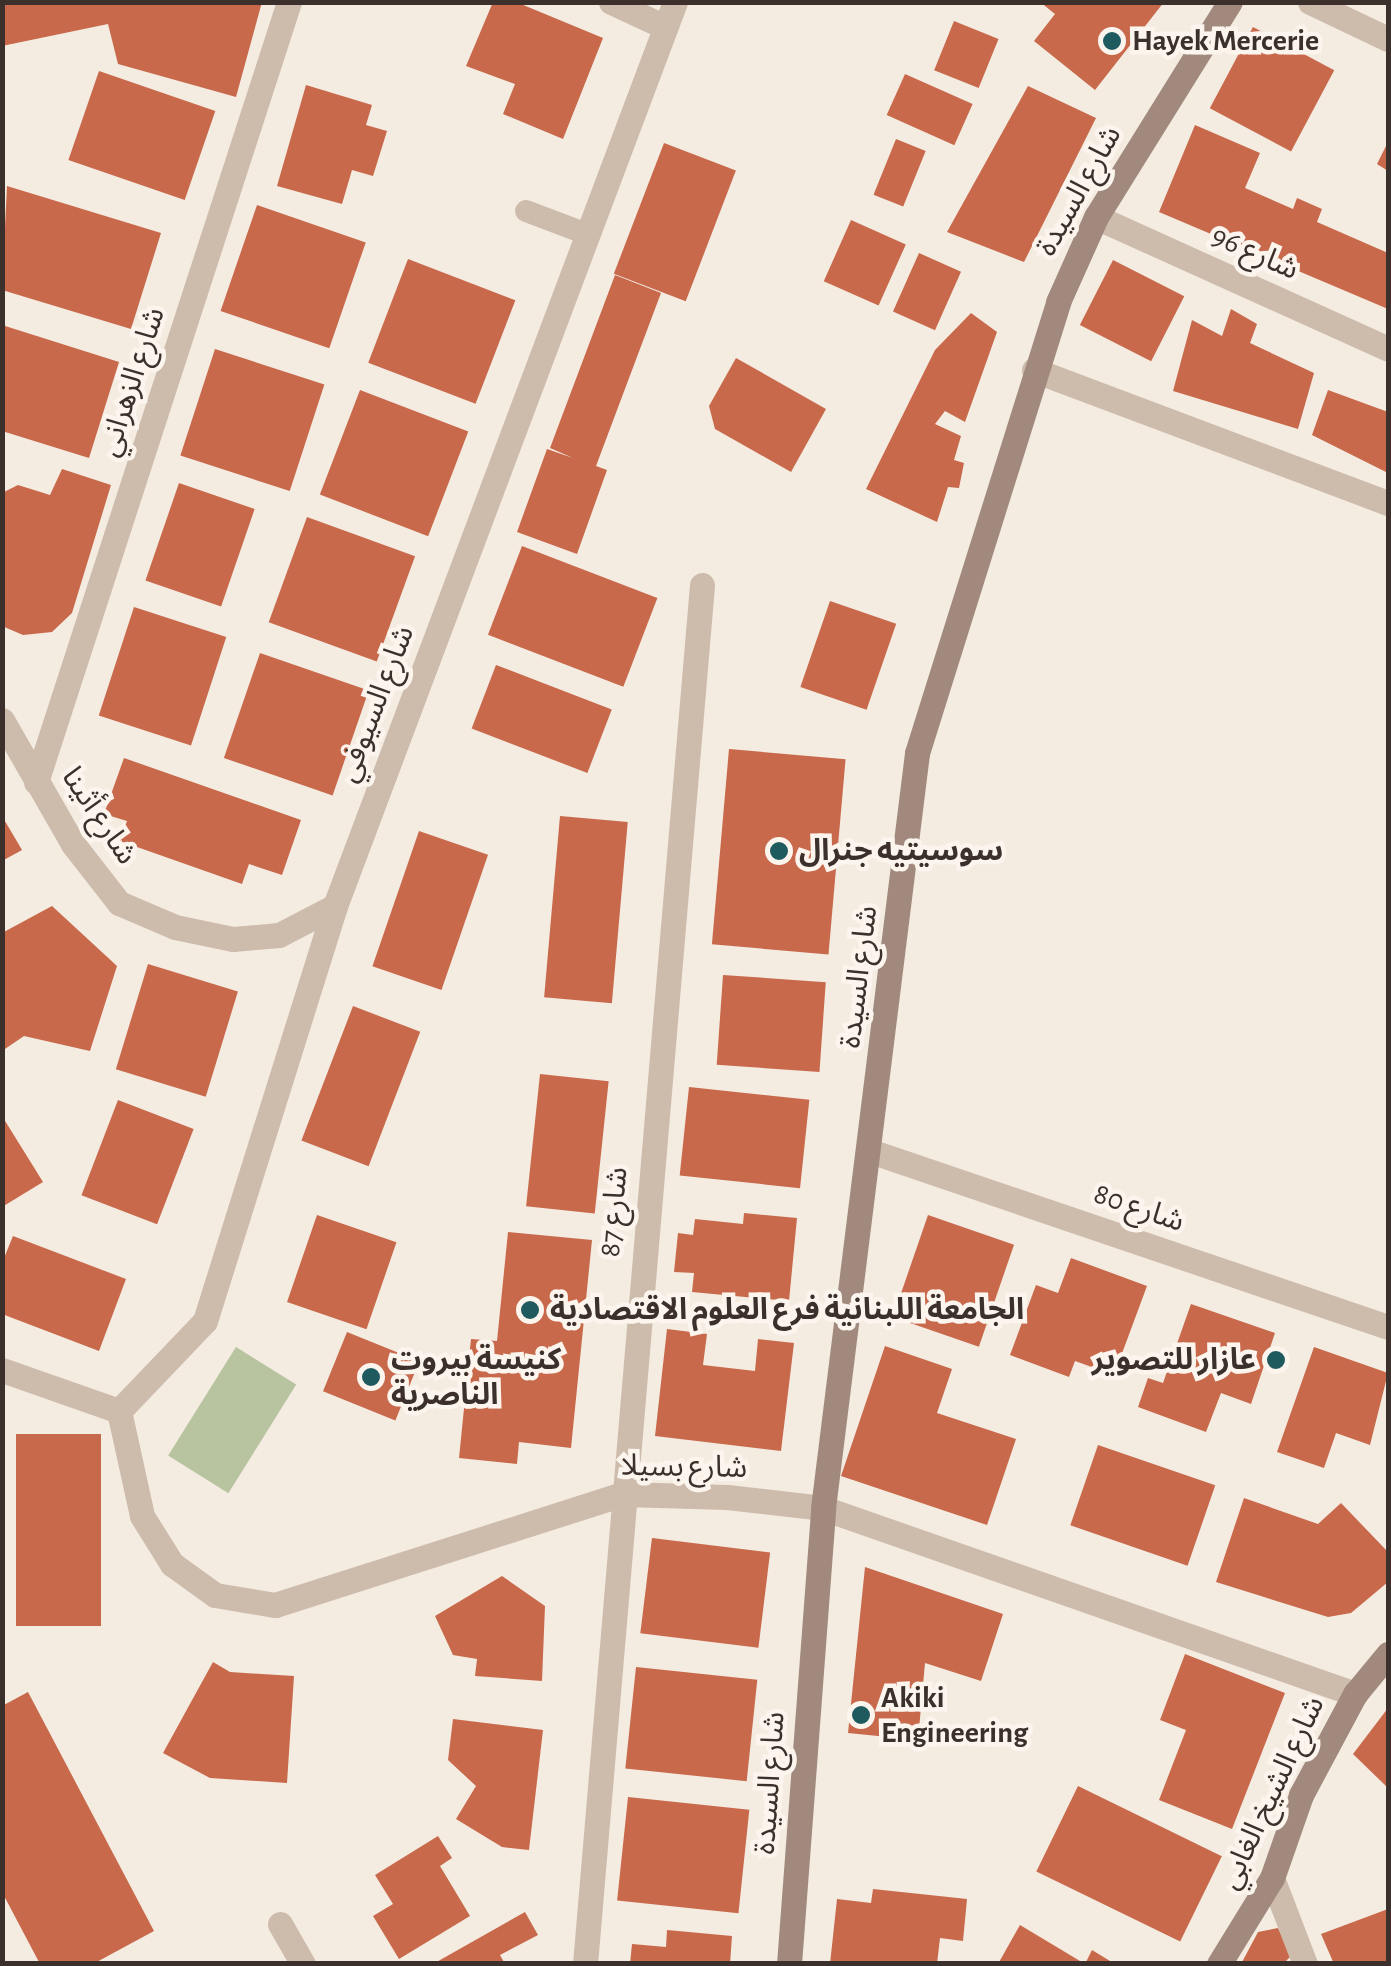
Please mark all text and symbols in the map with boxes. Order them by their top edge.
place label: Hayek Mercerie [1132,23,1319,59]
marker: Hayek Mercerie [1101,30,1123,52]
street label: شارع السيدة [1029,120,1129,262]
street label: شارع 96 [1206,218,1304,288]
street label: شارع الزهراني [91,303,173,461]
street label: شارع السيوفي [330,621,422,787]
street label: شارع أثينا [53,760,145,872]
place label: سوسيتيه جنرال [799,833,1003,869]
marker: سوسيتيه جنرال [768,840,790,862]
street label: شارع السيدة [832,904,886,1050]
street label: شارع 87 [592,1166,636,1258]
street label: شارع 80 [1089,1176,1189,1240]
place label: الجامعة اللبنانية فرع العلوم الاقتصادية [550,1292,1024,1328]
marker: الجامعة اللبنانية فرع العلوم الاقتصادية [519,1299,541,1321]
place label: كنيسة بيروت الناصرية [391,1342,561,1412]
place label: عازار للتصوير [1092,1342,1256,1378]
marker: عازار للتصوير [1265,1349,1287,1371]
marker: كنيسة بيروت الناصرية [360,1366,382,1388]
street label: شارع بسيلا [621,1448,747,1486]
place label: Akiki Engineering [881,1680,1028,1750]
street label: شارع الشيخ الغابي [1212,1691,1332,1895]
marker: Akiki Engineering [850,1704,872,1726]
street label: شارع السيدة [747,1710,793,1856]

